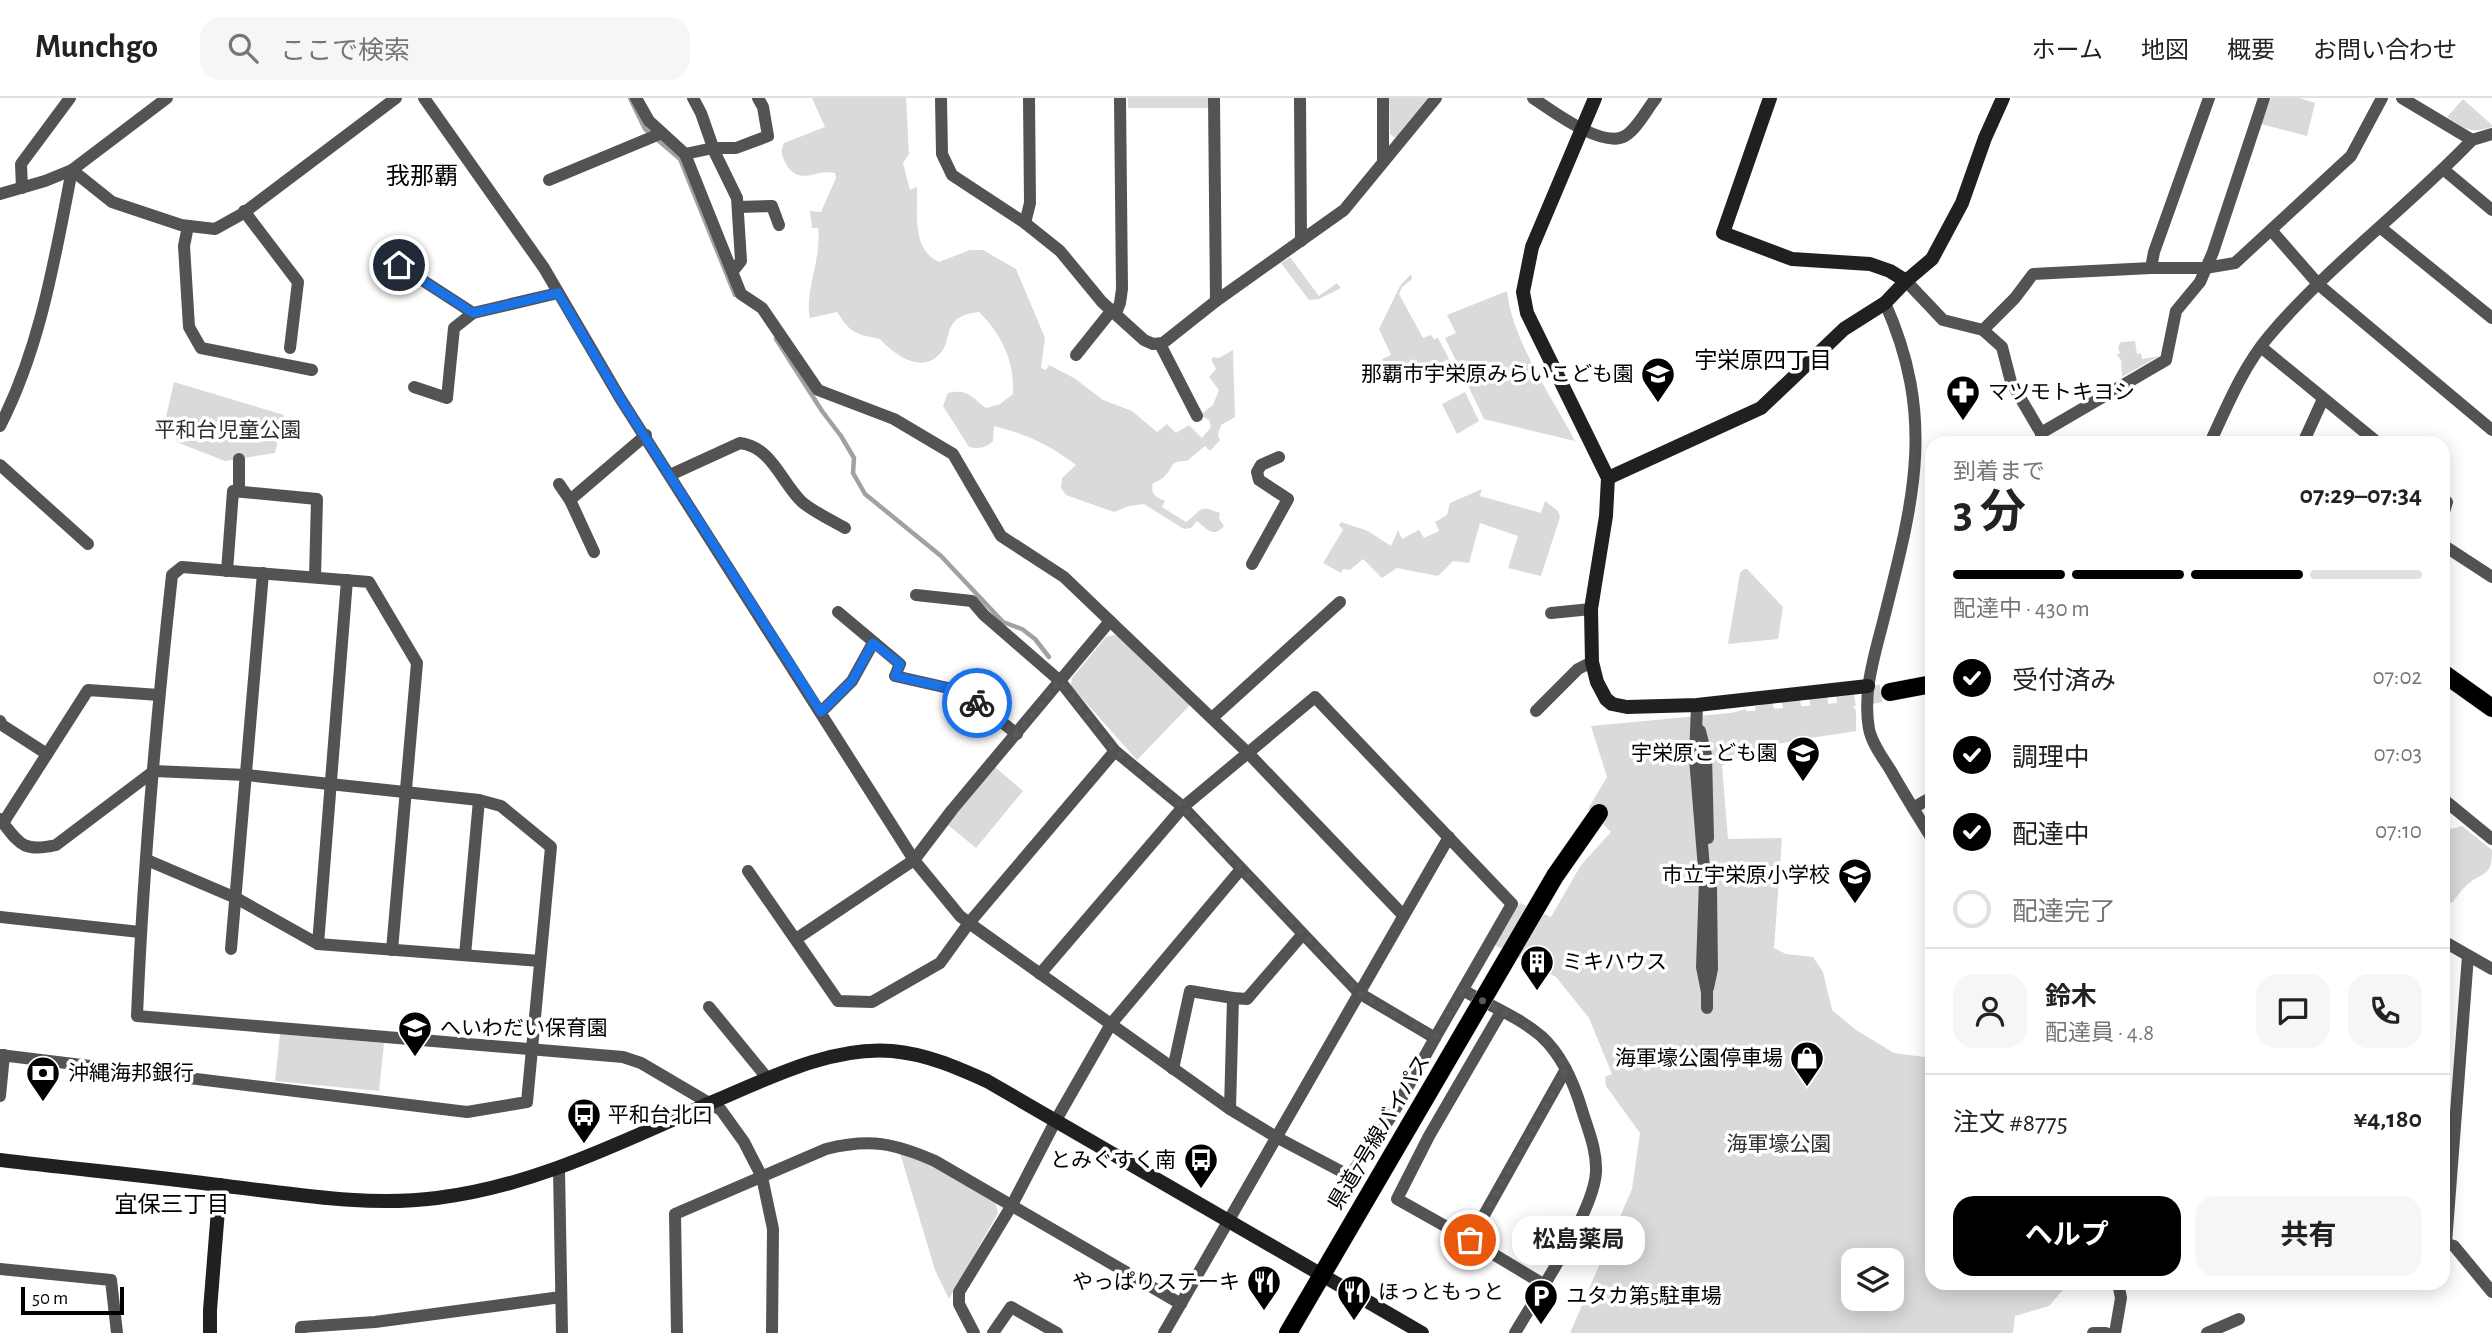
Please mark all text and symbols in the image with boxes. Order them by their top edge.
search box [200,17,690,80]
icon: search [224,29,262,67]
text: Munchgo [35,31,158,64]
text: ここで検索 [280,38,410,64]
text: ホーム [2032,39,2103,63]
text: 地図 [2141,39,2189,63]
text: 概要 [2227,39,2275,63]
text: お問い合わせ [2313,39,2457,63]
district label: 我那覇 [386,164,458,189]
pin [369,235,429,295]
icon: home [380,246,418,284]
district label: 宇栄原四丁目 [1694,348,1832,373]
school or university icon: 那覇市宇栄原みらいこども園 [1639,355,1677,404]
place label: 那覇市宇栄原みらいこども園 [1361,363,1634,385]
pharmacy icon: マツモトキヨシ [1944,373,1982,422]
place label: マツモトキヨシ [1988,382,2135,403]
park label: 平和台児童公園 [155,419,302,441]
text: 到着まで [1953,461,2045,484]
text: 07:29–07:34 [2299,482,2422,508]
text: 3 分 [1953,490,2026,536]
text: 配達中 · 430 m [1953,598,2090,621]
icon: check [1953,659,1991,697]
text: 07:02 [2372,666,2422,689]
courier [942,668,1012,738]
text: 受付済み [2012,668,2116,694]
icon: bike [958,684,996,722]
school or university icon: 宇栄原こども園 [1784,734,1822,783]
icon: check [1953,736,1991,774]
place label: 宇栄原こども園 [1631,742,1778,764]
text: 07:03 [2373,743,2422,766]
text: 調理中 [2012,745,2090,771]
icon: check [1953,813,1991,851]
text: 07:10 [2375,820,2422,843]
text: 配達中 [2012,822,2090,848]
school or university icon: 市立宇栄原小学校 [1836,856,1874,905]
place label: 市立宇栄原小学校 [1662,864,1830,886]
text: 配達完了 [2012,899,2116,925]
building icon: ミキハウス [1518,943,1556,992]
place label: ミキハウス [1562,952,1667,973]
button: person [1953,974,2027,1048]
button: chat [2256,974,2330,1048]
button: phone [2348,974,2422,1048]
text: 鈴木 [2045,984,2097,1010]
school or university icon: へいわだい保育園 [396,1009,434,1058]
place label: へいわだい保育園 [440,1017,608,1039]
text: 配達員 · 4.8 [2045,1022,2154,1045]
shop icon: 海軍壕公園停車場 [1788,1039,1826,1088]
place label: 海軍壕公園停車場 [1615,1047,1783,1069]
street label: 県道7号線バイパス [1324,1051,1434,1213]
bank icon: 沖縄海邦銀行 [24,1054,62,1103]
place label: 沖縄海邦銀行 [68,1062,194,1084]
bus stop icon: 平和台北口 [565,1096,603,1145]
place label: 平和台北口 [608,1104,713,1126]
text: ¥4,180 [2354,1106,2422,1132]
text: 注文 #8775 [1953,1110,2068,1136]
park label: 海軍壕公園 [1727,1133,1832,1155]
bus stop icon: とみぐすく南 [1182,1141,1220,1190]
place label: とみぐすく南 [1050,1149,1176,1171]
district label: 宜保三丁目 [115,1192,230,1217]
button: ヘルプ [1953,1196,2181,1276]
button: 共有 [2195,1196,2422,1276]
pin [1440,1210,1500,1270]
callout: 松島薬局 [1512,1216,1645,1264]
icon: bag [1451,1221,1489,1259]
text: 松島薬局 [1533,1229,1625,1252]
map controls [1841,1248,1904,1311]
button: layers [1841,1248,1904,1311]
restaurant icon: やっぱりステーキ [1245,1263,1283,1312]
place label: やっぱりステーキ [1072,1271,1240,1293]
restaurant icon: ほっともっと [1335,1273,1373,1322]
parking icon: ユタカ第5駐車場 [1522,1277,1560,1326]
place label: ほっともっと [1378,1282,1504,1303]
scale bar [21,1284,124,1316]
place label: ユタカ第5駐車場 [1566,1285,1722,1307]
text: 50 m [32,1289,68,1308]

